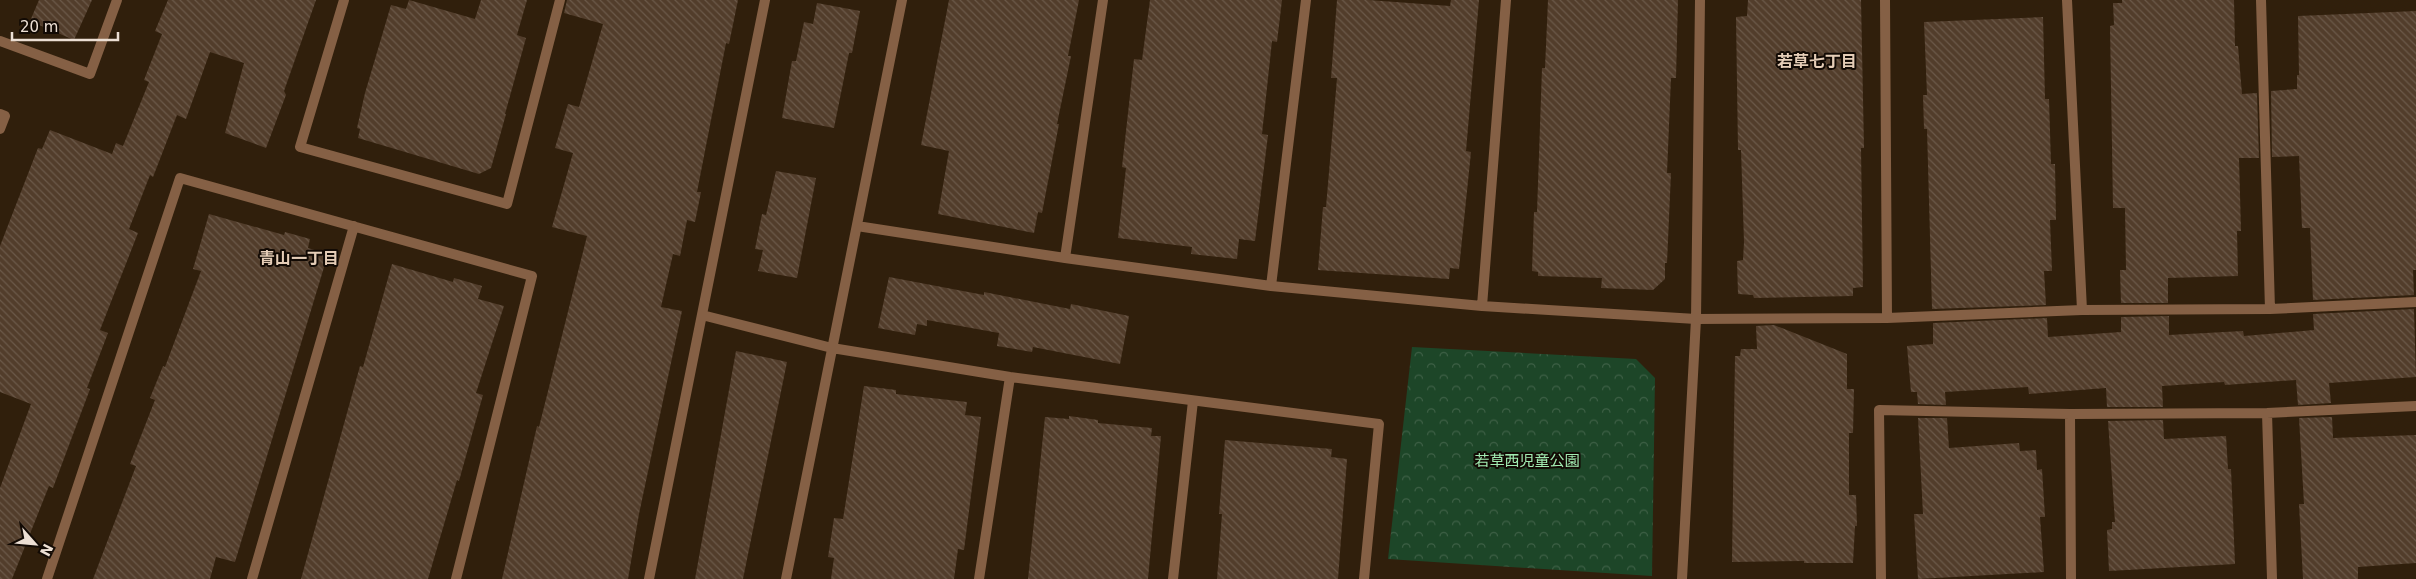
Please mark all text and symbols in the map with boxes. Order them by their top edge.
scale bar [12,10,119,42]
text: 20 m [20,18,58,36]
district label: 若草七丁目 [1777,52,1857,71]
district label: 青山一丁目 [259,249,339,268]
park label: 若草西児童公園 [1474,452,1580,470]
north arrow [10,519,60,569]
text: N [37,541,56,559]

